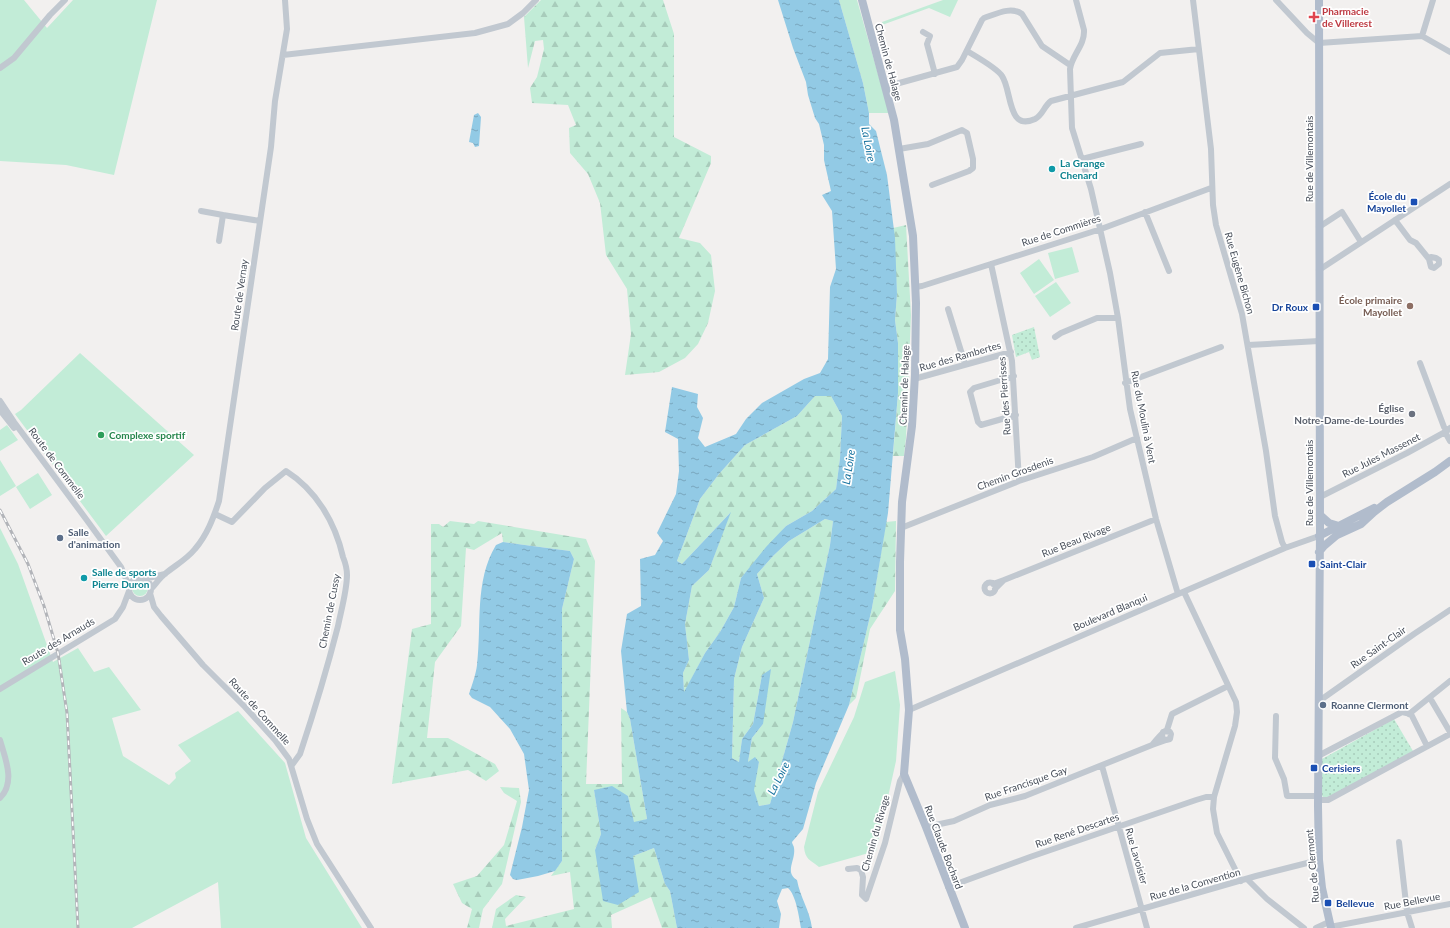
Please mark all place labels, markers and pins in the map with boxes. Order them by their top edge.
place label: Pharmacie de Villerest [1322,5,1372,29]
marker: Pharmacie de Villerest [1309,12,1319,22]
place label: La Grange Chenard [1060,157,1105,181]
marker: La Grange Chenard [1047,164,1057,174]
place label: École du Mayollet [1367,190,1406,214]
marker: École du Mayollet [1409,197,1419,207]
place label: École primaire Mayollet [1339,294,1403,318]
place label: Dr Roux [1272,301,1309,313]
marker: École primaire Mayollet [1405,301,1415,311]
marker: Dr Roux [1311,302,1321,312]
place label: Église Notre-Dame-de-Lourdes [1294,402,1405,426]
marker: Église Notre-Dame-de-Lourdes [1407,409,1417,419]
place label: Complexe sportif [109,429,186,441]
marker: Complexe sportif [96,430,106,440]
place label: Salle d'animation [68,526,120,550]
marker: Salle d'animation [55,533,65,543]
place label: Saint-Clair [1320,558,1367,570]
marker: Saint-Clair [1307,559,1317,569]
place label: Salle de sports Pierre Duron [92,566,157,590]
marker: Salle de sports Pierre Duron [79,573,89,583]
place label: Roanne Clermont [1331,699,1409,711]
marker: Roanne Clermont [1318,700,1328,710]
place label: Cerisiers [1322,762,1361,774]
marker: Cerisiers [1309,763,1319,773]
place label: Bellevue [1336,897,1375,909]
marker: Bellevue [1323,898,1333,908]

